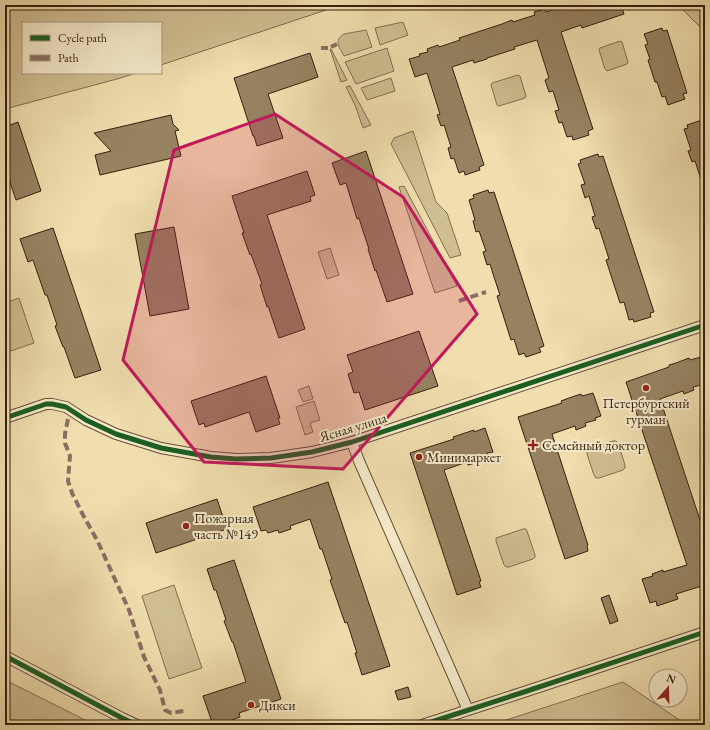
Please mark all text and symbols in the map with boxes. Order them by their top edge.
legend [22,22,162,74]
text: Cycle path [58,30,107,46]
text: Path [58,50,79,66]
marker: Петербургский гурман [641,383,651,393]
place label: Петербургский гурман [602,394,690,428]
street label: Ясная улица [316,408,389,446]
place label: Семейный доктор [542,436,645,454]
marker: Семейный доктор [527,439,539,451]
place label: Минимаркет [427,448,501,466]
marker: Минимаркет [414,452,424,462]
place label: Пожарная чаcть №149 [194,509,258,543]
marker: Пожарная чаcть №149 [181,521,191,531]
north arrow [648,668,688,708]
text: N [665,671,678,687]
place label: Дикси [259,696,296,714]
marker: Дикси [246,700,256,710]

